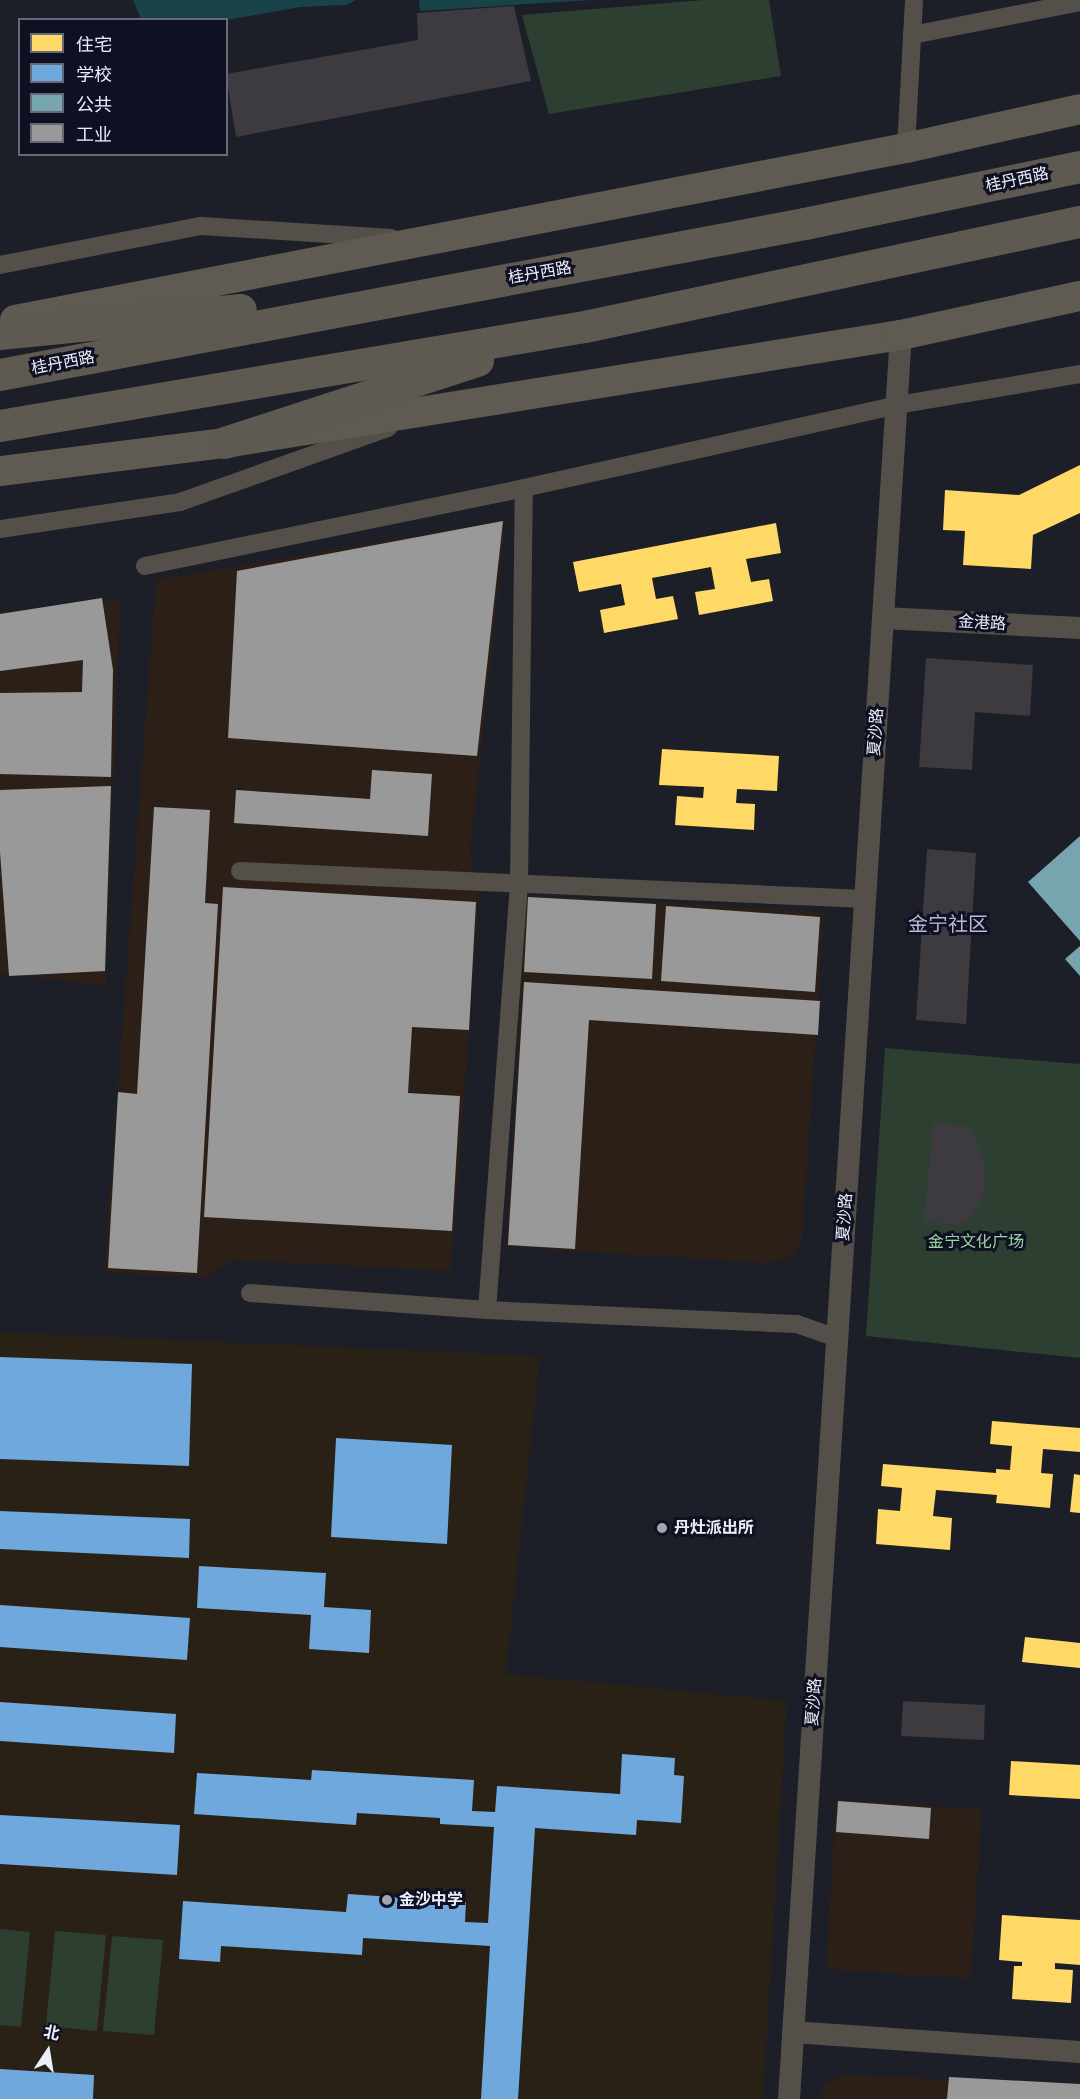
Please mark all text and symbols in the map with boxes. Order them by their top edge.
legend [18,18,228,156]
text: 住宅 [76,34,112,55]
text: 学校 [76,64,112,85]
text: 公共 [76,94,112,115]
text: 工业 [76,124,112,145]
street label: 桂丹西路 [984,164,1050,196]
street label: 桂丹西路 [507,258,573,288]
street label: 桂丹西路 [30,347,96,379]
street label: 金港路 [958,612,1006,634]
street label: 夏沙路 [865,707,887,757]
district label: 金宁社区 [908,912,988,936]
street label: 夏沙路 [834,1192,856,1242]
park label: 金宁文化广场 [928,1232,1024,1252]
place label: 丹灶派出所 [674,1518,754,1538]
marker: 丹灶派出所 [655,1521,669,1535]
street label: 夏沙路 [803,1677,825,1727]
place label: 金沙中学 [399,1890,463,1910]
marker: 金沙中学 [380,1893,394,1907]
north arrow [18,2021,78,2081]
text: 北 [42,2022,62,2044]

